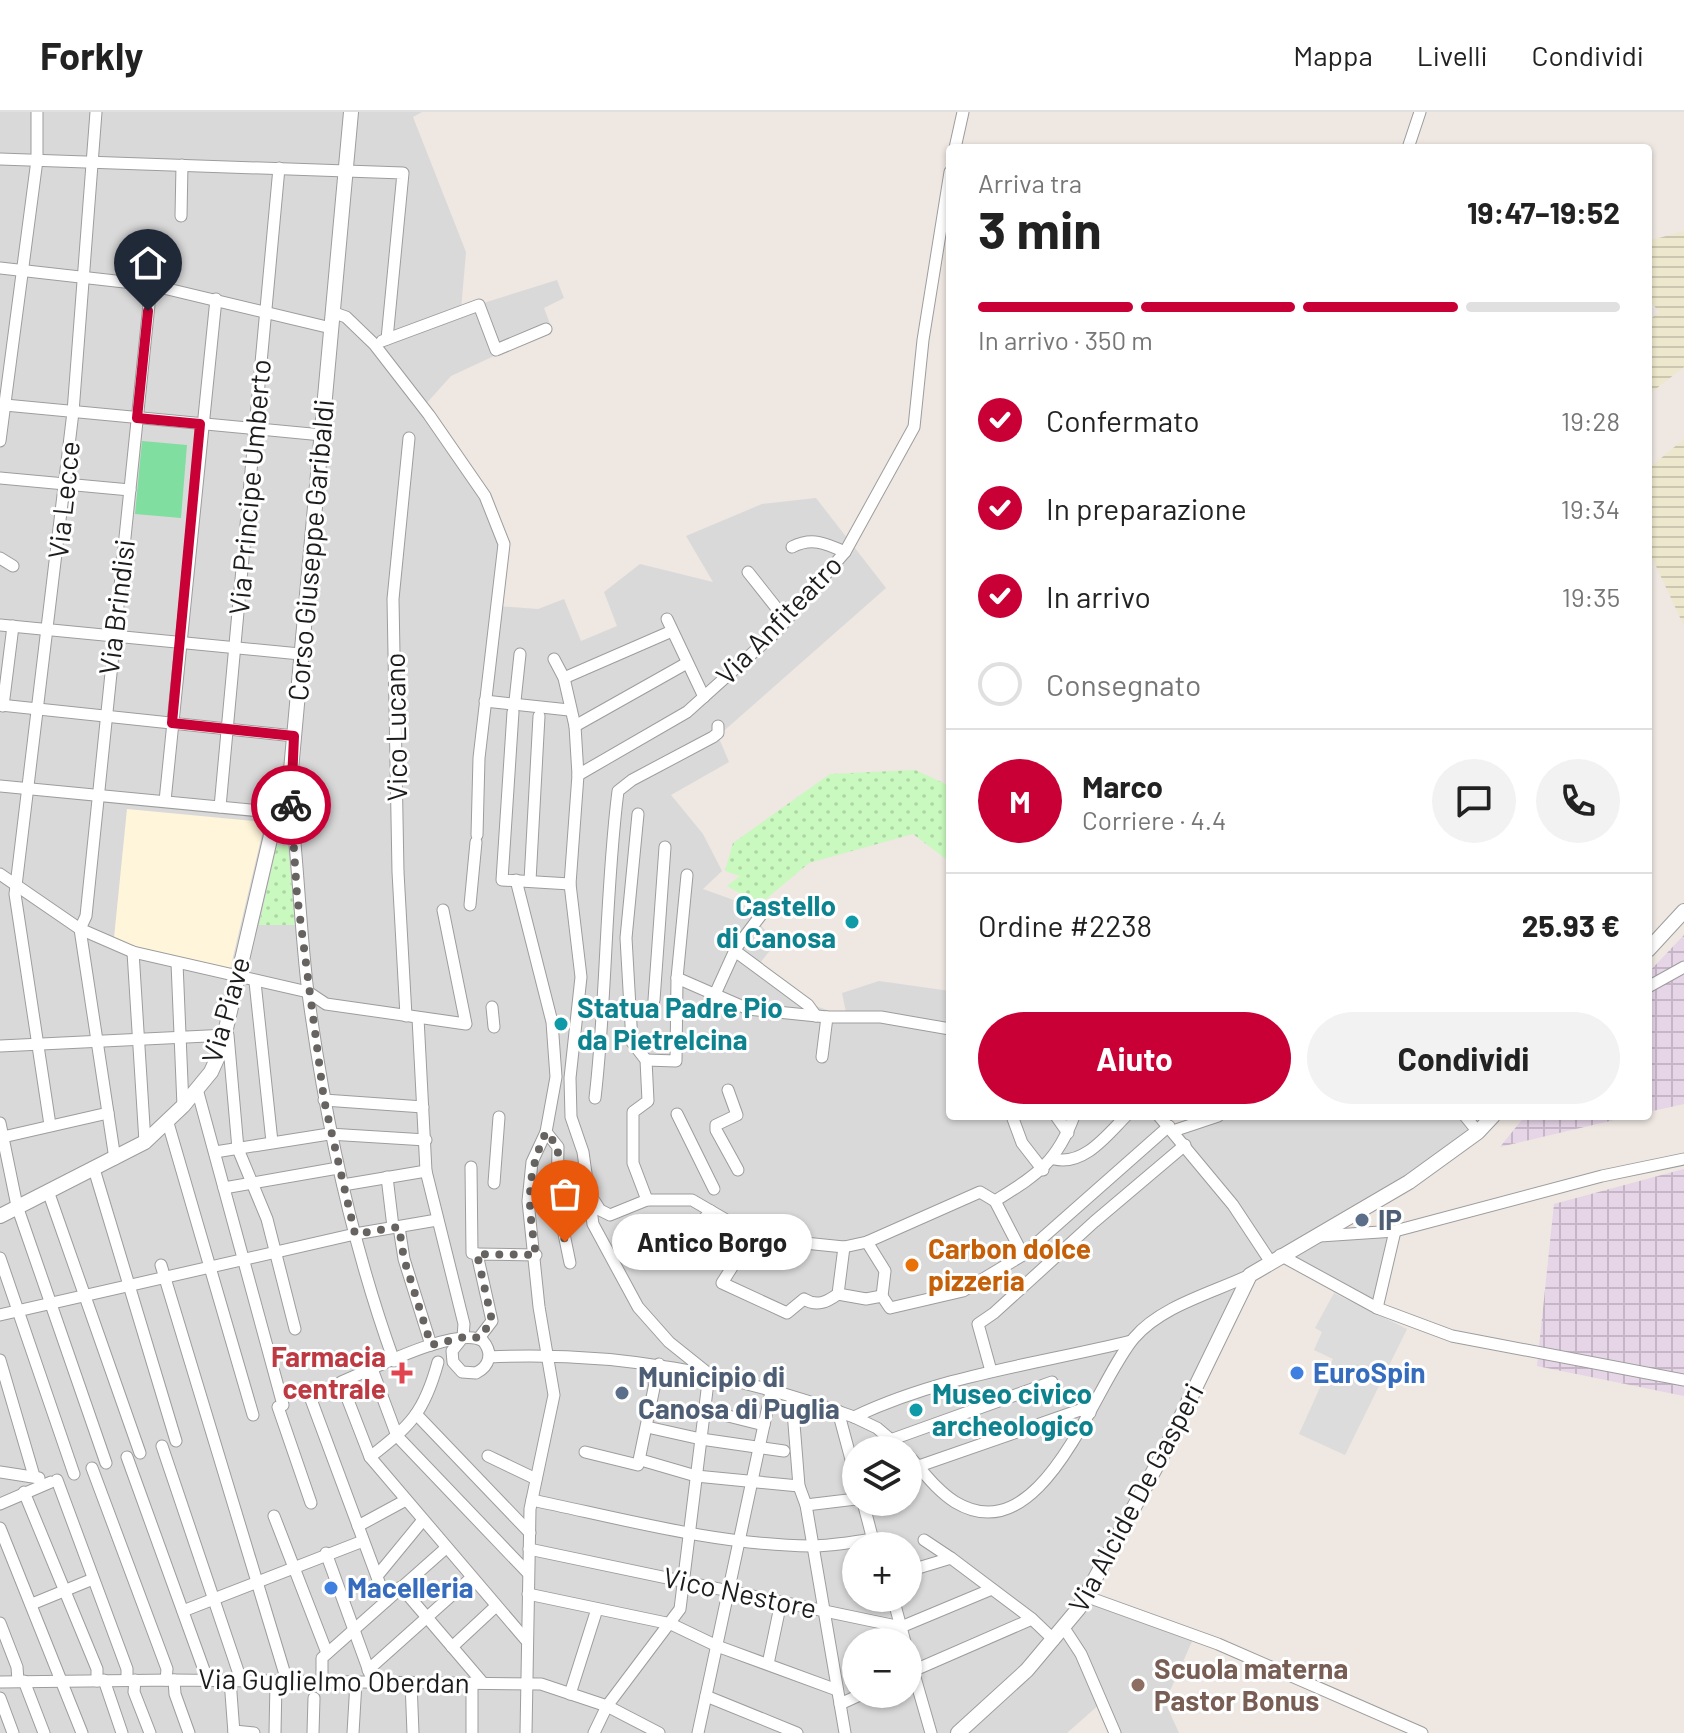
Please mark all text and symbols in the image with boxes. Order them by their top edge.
text: Forkly [40,32,143,78]
text: Mappa [1293,38,1373,72]
text: Livelli [1417,38,1488,72]
text: Condividi [1532,38,1644,72]
text: Arriva tra [978,167,1082,198]
text: 19:47–19:52 [1467,194,1620,230]
text: 3 min [978,197,1102,259]
pin [114,229,182,311]
icon: home [126,241,170,285]
text: In arrivo · 350 m [978,324,1153,355]
street label: Via Principe Umberto [221,358,277,616]
street label: Corso Giuseppe Garibaldi [280,398,340,702]
icon: check [978,398,1022,442]
text: Confermato [1046,402,1200,438]
text: 19:28 [1561,405,1620,436]
street label: Via Lecce [40,439,86,560]
icon: check [978,486,1022,530]
text: In preparazione [1046,490,1247,526]
text: 19:34 [1561,493,1620,524]
street label: Via Brindisi [91,537,141,677]
street label: Via Anfiteatro [708,547,849,691]
icon: check [978,574,1022,618]
text: In arrivo [1046,578,1151,614]
text: 19:35 [1562,581,1620,612]
street label: Vico Lucano [377,652,413,802]
text: Consegnato [1046,666,1201,702]
button: chat [1432,759,1516,843]
button: phone [1536,759,1620,843]
courier [251,765,331,845]
text: Marco [1082,768,1163,804]
icon: bike [269,783,313,827]
text: M [1009,783,1031,819]
text: Corriere · 4.4 [1082,804,1226,835]
place label: Castello di Canosa [716,888,836,954]
text: Ordine #2238 [978,907,1152,943]
text: 25.93 € [1522,907,1620,943]
marker: Castello di Canosa [843,913,861,931]
street label: Via Piave [194,953,256,1067]
place label: Statua Padre Pio da Pietrelcina [577,990,783,1056]
button: Aiuto [978,1012,1291,1104]
button: Condividi [1307,1012,1620,1104]
marker: Statua Padre Pio da Pietrelcina [552,1015,570,1033]
pin [531,1160,599,1242]
icon: bag [543,1172,587,1216]
place label: IP [1378,1202,1402,1236]
marker: IP [1353,1211,1371,1229]
callout: Antico Borgo [613,1214,813,1270]
text: Antico Borgo [637,1226,787,1257]
place label: Carbon dolce pizzeria [928,1231,1091,1297]
marker: Carbon dolce pizzeria [903,1256,921,1274]
place label: Farmacia centrale [271,1339,386,1405]
place label: EuroSpin [1313,1355,1426,1389]
place label: Municipio di Canosa di Puglia [638,1359,840,1425]
marker: Farmacia centrale [393,1364,411,1382]
marker: EuroSpin [1288,1364,1306,1382]
place label: Museo civico archeologico [932,1376,1094,1442]
street label: Via Alcide De Gasperi [1060,1377,1210,1618]
marker: Municipio di Canosa di Puglia [613,1384,631,1402]
marker: Museo civico archeologico [907,1401,925,1419]
map controls [842,1436,922,1708]
button: layers [842,1436,922,1516]
button: + [842,1532,922,1612]
street label: Vico Nestore [660,1559,820,1625]
place label: Macelleria [347,1570,474,1604]
marker: Macelleria [322,1579,340,1597]
button: − [842,1628,922,1708]
place label: Scuola materna Pastor Bonus [1154,1651,1348,1717]
street label: Via Guglielmo Oberdan [198,1661,470,1699]
marker: Scuola materna Pastor Bonus [1129,1676,1147,1694]

